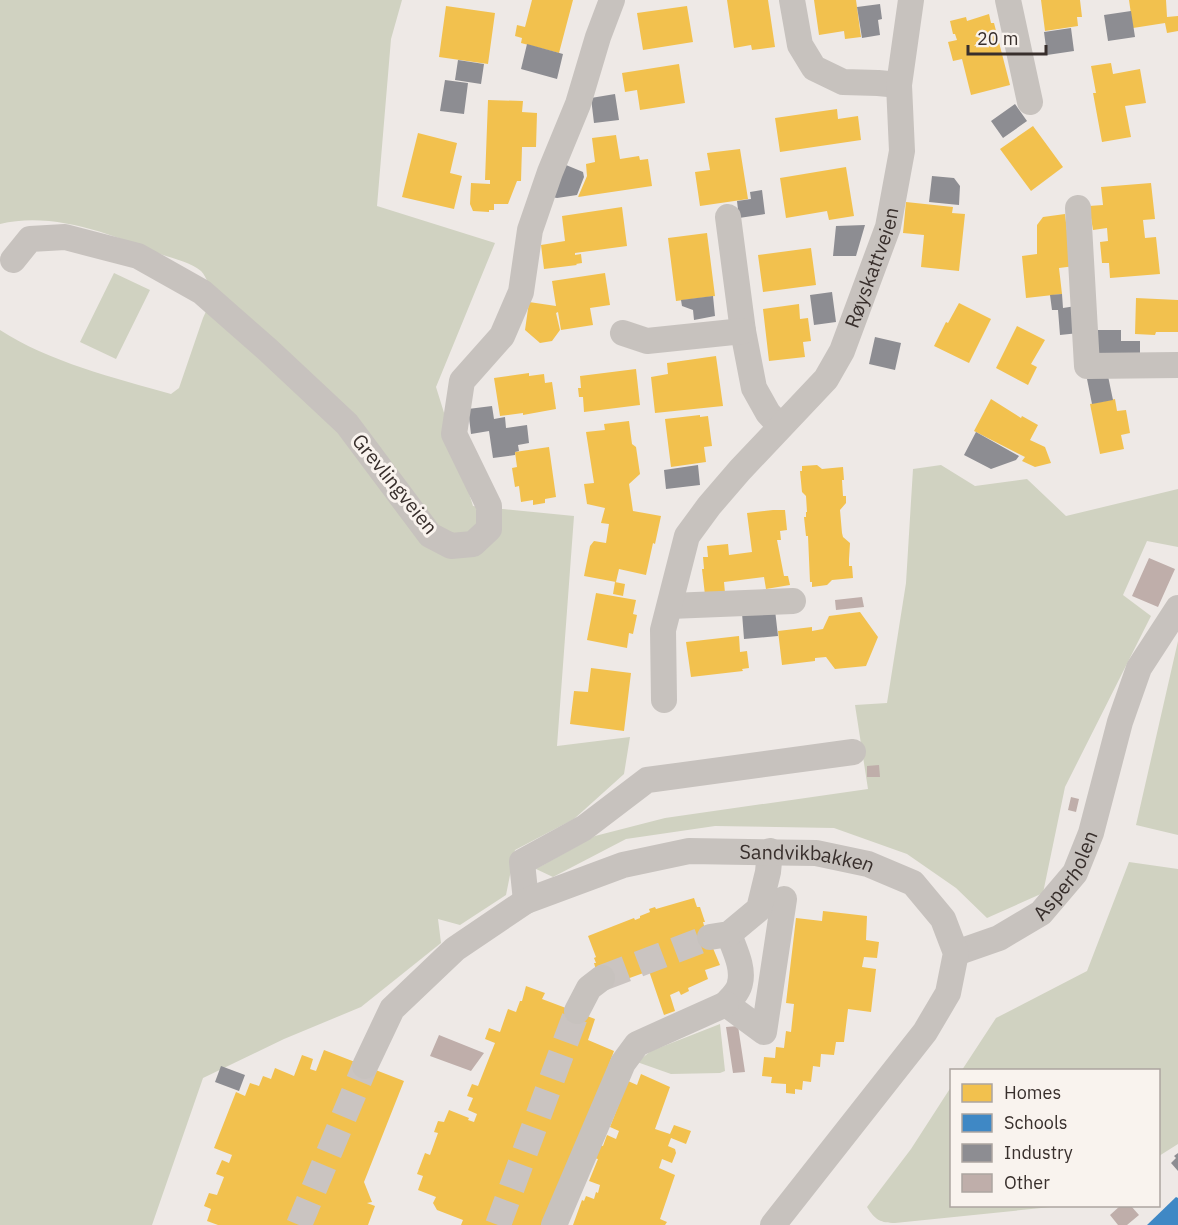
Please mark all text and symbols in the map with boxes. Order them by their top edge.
scale bar [968,18,1046,56]
text: 20 m [977,27,1019,50]
street label: Røyskattveien [838,205,904,332]
street label: Grevlingveien [346,428,444,540]
street label: Asperholen [1027,826,1104,926]
street label: Sandvikbakken [739,838,879,878]
legend [950,1069,1160,1207]
text: Homes [1004,1081,1061,1104]
text: Schools [1004,1111,1068,1134]
text: Industry [1004,1141,1073,1164]
text: Other [1004,1171,1050,1194]

